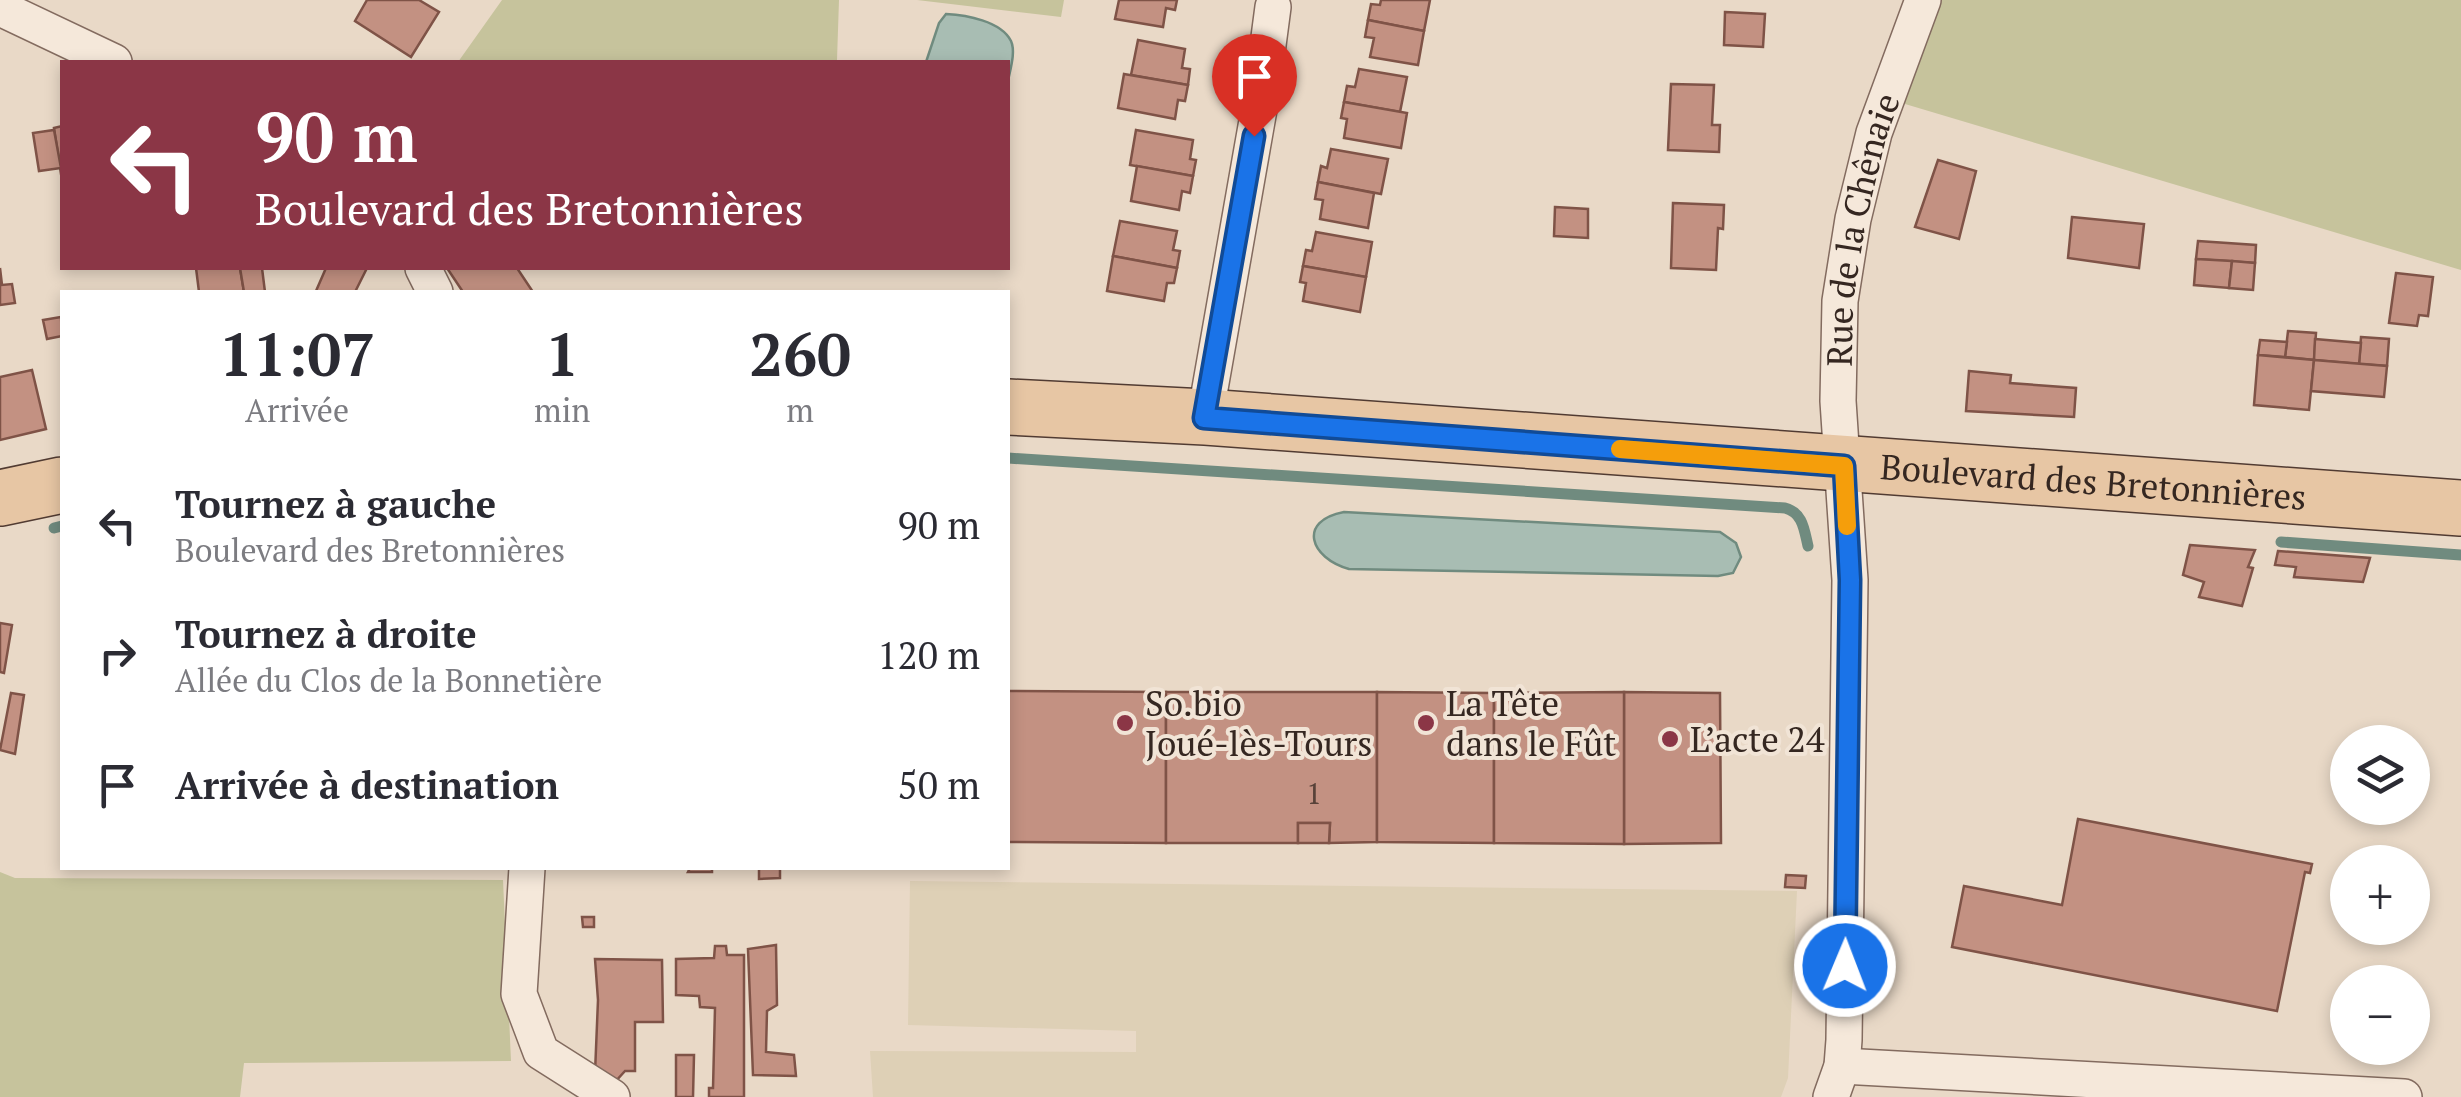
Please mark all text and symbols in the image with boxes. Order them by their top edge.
pin [1212,34,1297,137]
icon: arrive [1227,49,1282,104]
street label: Rue de la Chênaie [1816,86,1910,367]
text: 90 m [255,89,418,182]
icon: left [90,100,220,230]
text: Boulevard des Bretonnières [255,178,804,238]
text: 11:07 [219,314,375,393]
text: 1 [545,314,579,393]
text: 260 [749,314,851,393]
text: Arrivée [245,389,349,431]
text: min [534,389,590,431]
text: m [786,389,814,431]
street label: Boulevard des Bretonnières [1879,443,2308,520]
text: Tournez à gauche [175,479,496,529]
icon: left [90,498,145,553]
text: 90 m [897,500,980,550]
text: Boulevard des Bretonnières [175,529,565,571]
text: Tournez à droite [175,609,477,659]
icon: right [90,628,145,683]
text: 120 m [877,630,980,680]
text: Allée du Clos de la Bonnetière [175,659,602,701]
place label: So.bio Joué-lès-Tours [1145,680,1372,766]
place label: La Tête dans le Fût [1446,680,1616,766]
marker: So.bio Joué-lès-Tours [1114,712,1136,734]
marker: La Tête dans le Fût [1415,712,1437,734]
place label: L’acte 24 [1690,716,1825,762]
map controls [2330,725,2430,1065]
button: layers [2330,725,2430,825]
marker: L’acte 24 [1659,728,1681,750]
icon: arrive [90,758,145,813]
text: Arrivée à destination [175,760,559,810]
text: 50 m [897,760,980,810]
house number: 1 [1306,773,1322,813]
button: + [2330,845,2430,945]
position arrow [1793,914,1897,1018]
button: − [2330,965,2430,1065]

